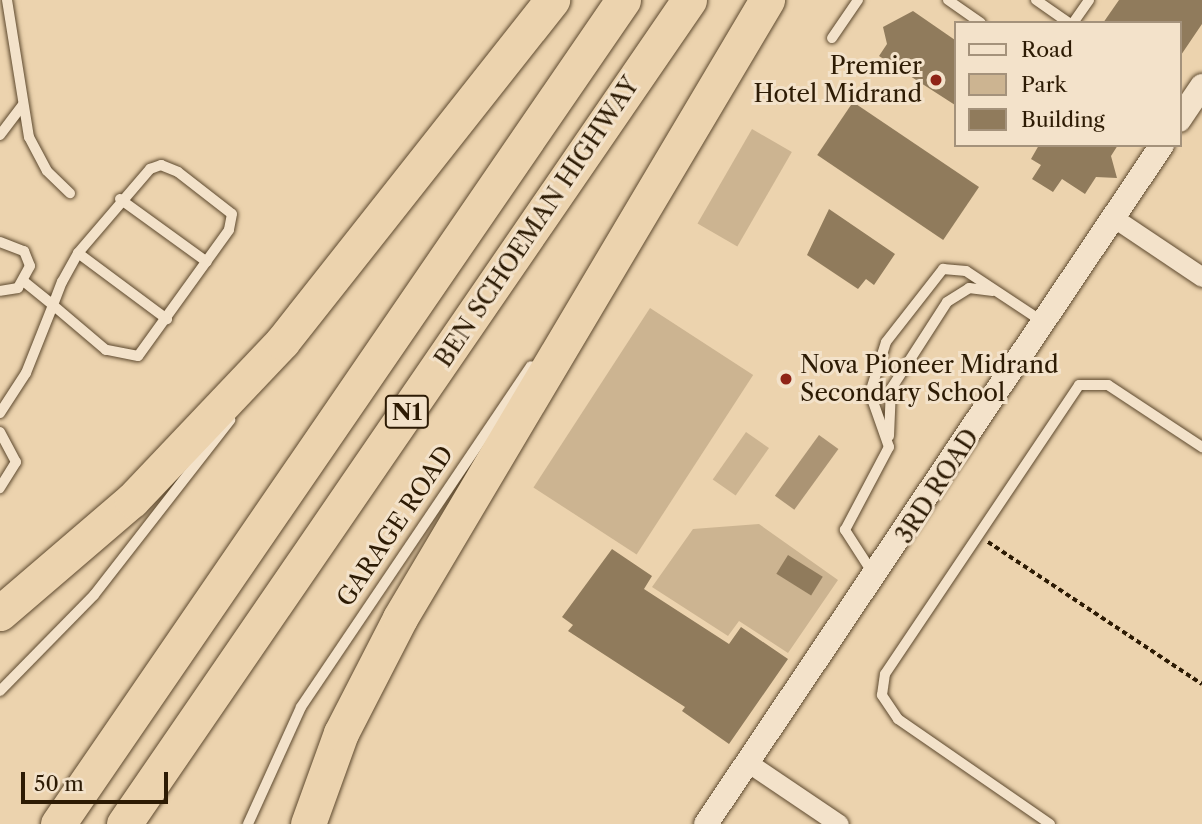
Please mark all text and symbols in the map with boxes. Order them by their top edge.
legend [954,21,1181,147]
text: Road [1021,37,1073,62]
place label: Premier Hotel Midrand [753,52,922,108]
street label: BEN SCHOEMAN HIGHWAY [429,71,645,373]
marker: Premier Hotel Midrand [928,72,944,88]
text: Park [1021,72,1067,97]
text: Building [1021,107,1105,132]
place label: Nova Pioneer Midrand Secondary School [800,351,1059,407]
marker: Nova Pioneer Midrand Secondary School [778,371,794,387]
road number: N1 [384,392,430,432]
street label: 3RD ROAD [889,424,985,548]
street label: GARAGE ROAD [331,440,459,612]
scale bar [24,758,172,802]
text: 50 m [34,771,84,796]

